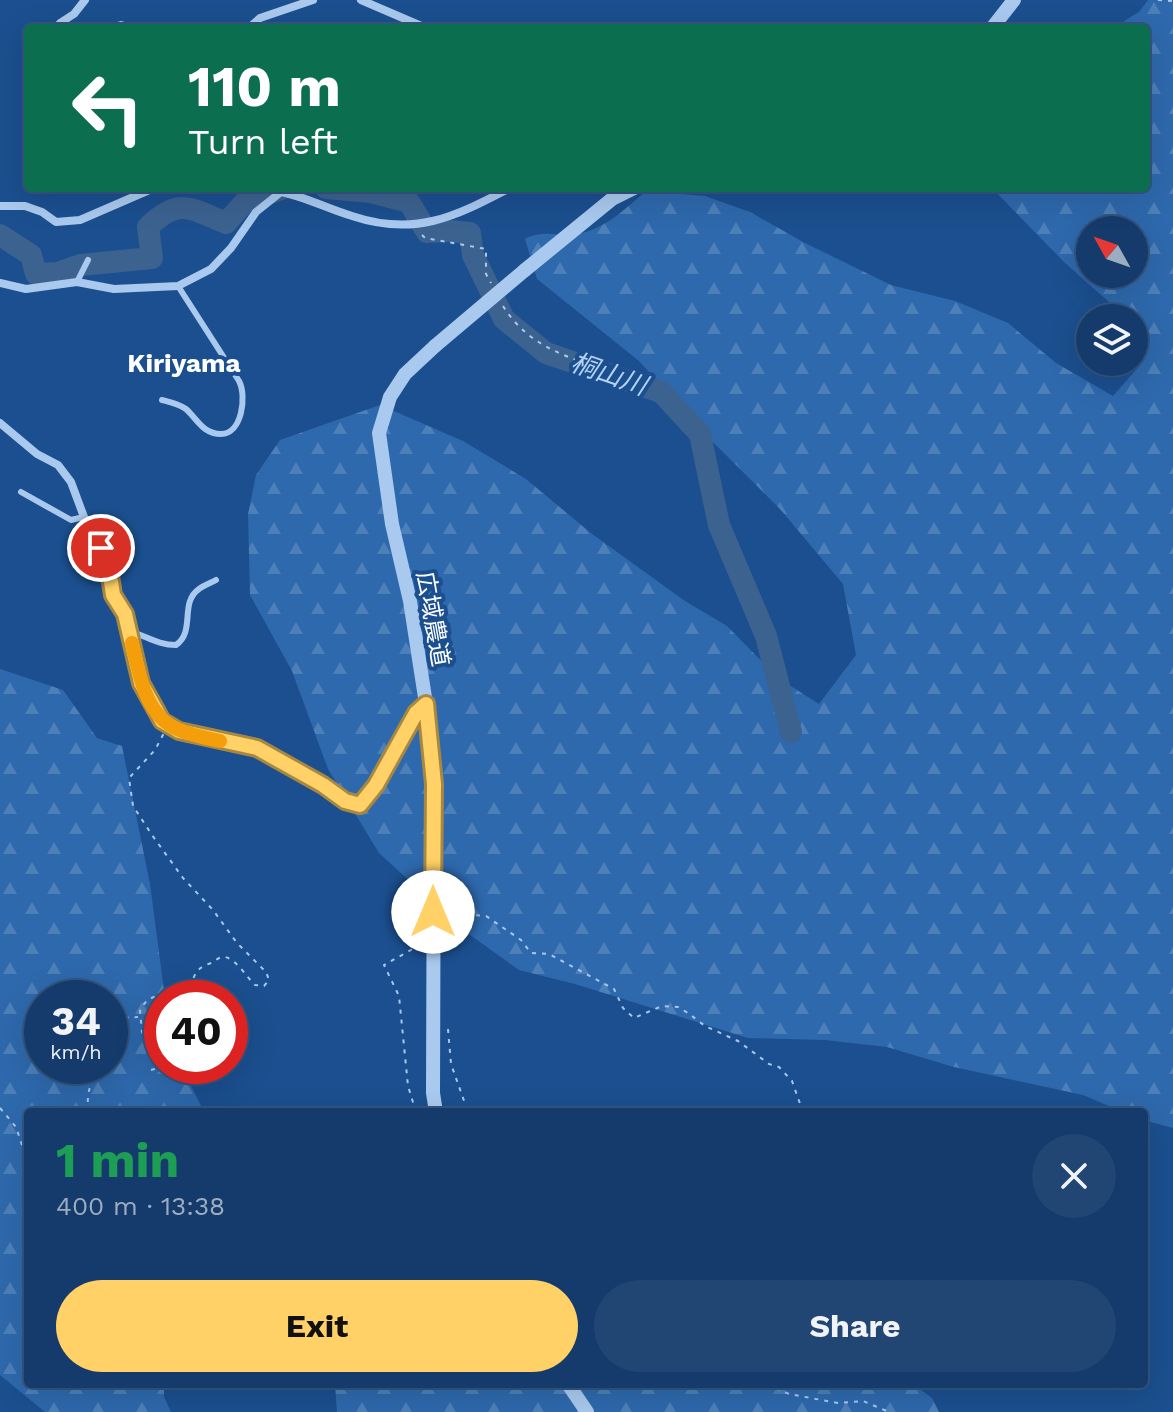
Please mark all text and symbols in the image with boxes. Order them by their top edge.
text: 110 m [188,54,341,120]
icon: left [56,56,160,160]
text: Turn left [188,121,338,163]
north arrow [1076,216,1148,288]
map controls [1076,216,1148,376]
button: layers [1076,304,1148,376]
water label: 桐山川 [567,347,654,402]
district label: Kiriyama [127,348,241,378]
pin [67,514,135,582]
icon: arrive [79,526,123,570]
street label: 広域農道 [411,569,455,669]
position arrow [391,870,475,954]
speed limit sign: 40 [144,980,248,1084]
text: 34 [51,998,101,1045]
text: km/h [50,1040,102,1064]
text: 1 min [56,1132,179,1189]
button: close [1032,1134,1116,1218]
text: 400 m · 13:38 [56,1191,225,1221]
button: Exit [56,1280,578,1372]
button: Share [594,1280,1116,1372]

